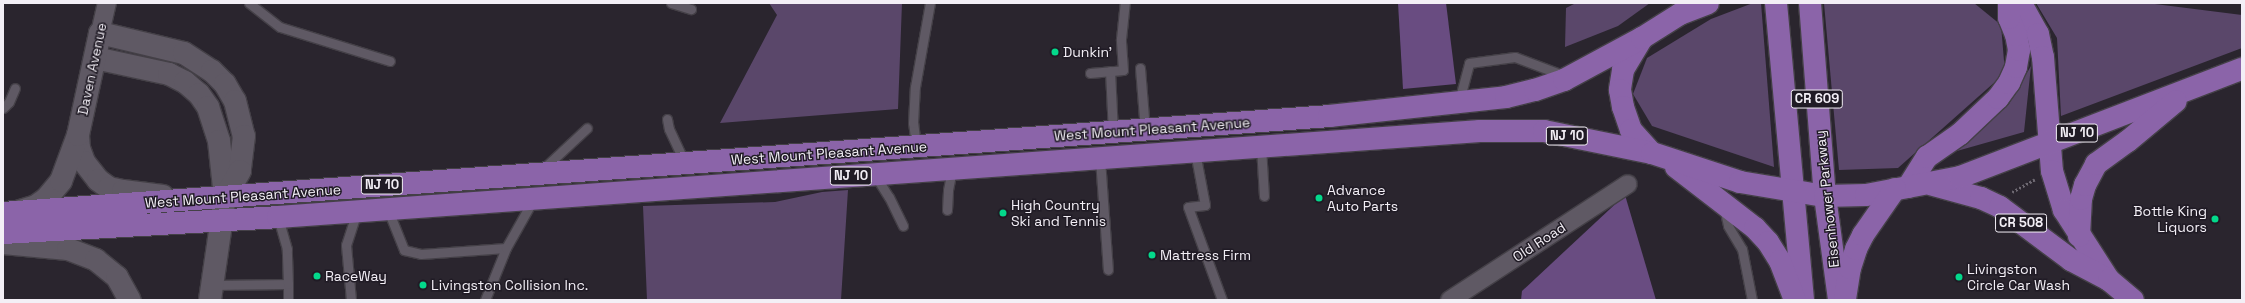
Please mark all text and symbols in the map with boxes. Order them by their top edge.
street label: Daven Avenue [74,21,110,117]
place label: Dunkin' [1063,44,1112,60]
marker: Dunkin' [1050,47,1060,57]
road number: CR 609 [1790,88,1844,110]
street label: West Mount Pleasant Avenue [1053,114,1251,144]
road number: NJ 10 [2055,122,2099,144]
road number: NJ 10 [1545,125,1589,147]
street label: Eisenhower Parkway [1811,130,1843,268]
street label: West Mount Pleasant Avenue [730,138,928,168]
road number: NJ 10 [829,165,873,187]
road number: NJ 10 [360,174,404,196]
street label: West Mount Pleasant Avenue [144,181,342,211]
place label: Advance Auto Parts [1327,182,1398,214]
marker: Advance Auto Parts [1314,193,1324,203]
place label: High Country Ski and Tennis [1011,197,1106,230]
place label: Bottle King Liquors [2133,203,2207,236]
marker: High Country Ski and Tennis [998,208,1008,218]
road number: CR 508 [1995,212,2047,234]
marker: Bottle King Liquors [2210,214,2220,224]
street label: Old Road [1509,219,1569,265]
place label: Mattress Firm [1160,247,1251,263]
marker: Mattress Firm [1147,250,1157,260]
place label: Livingston Circle Car Wash [1967,261,2070,294]
place label: RaceWay [325,268,387,284]
marker: RaceWay [312,271,322,281]
marker: Livingston Circle Car Wash [1954,272,1964,282]
place label: Livingston Collision Inc. [431,277,588,293]
marker: Livingston Collision Inc. [418,280,428,290]

